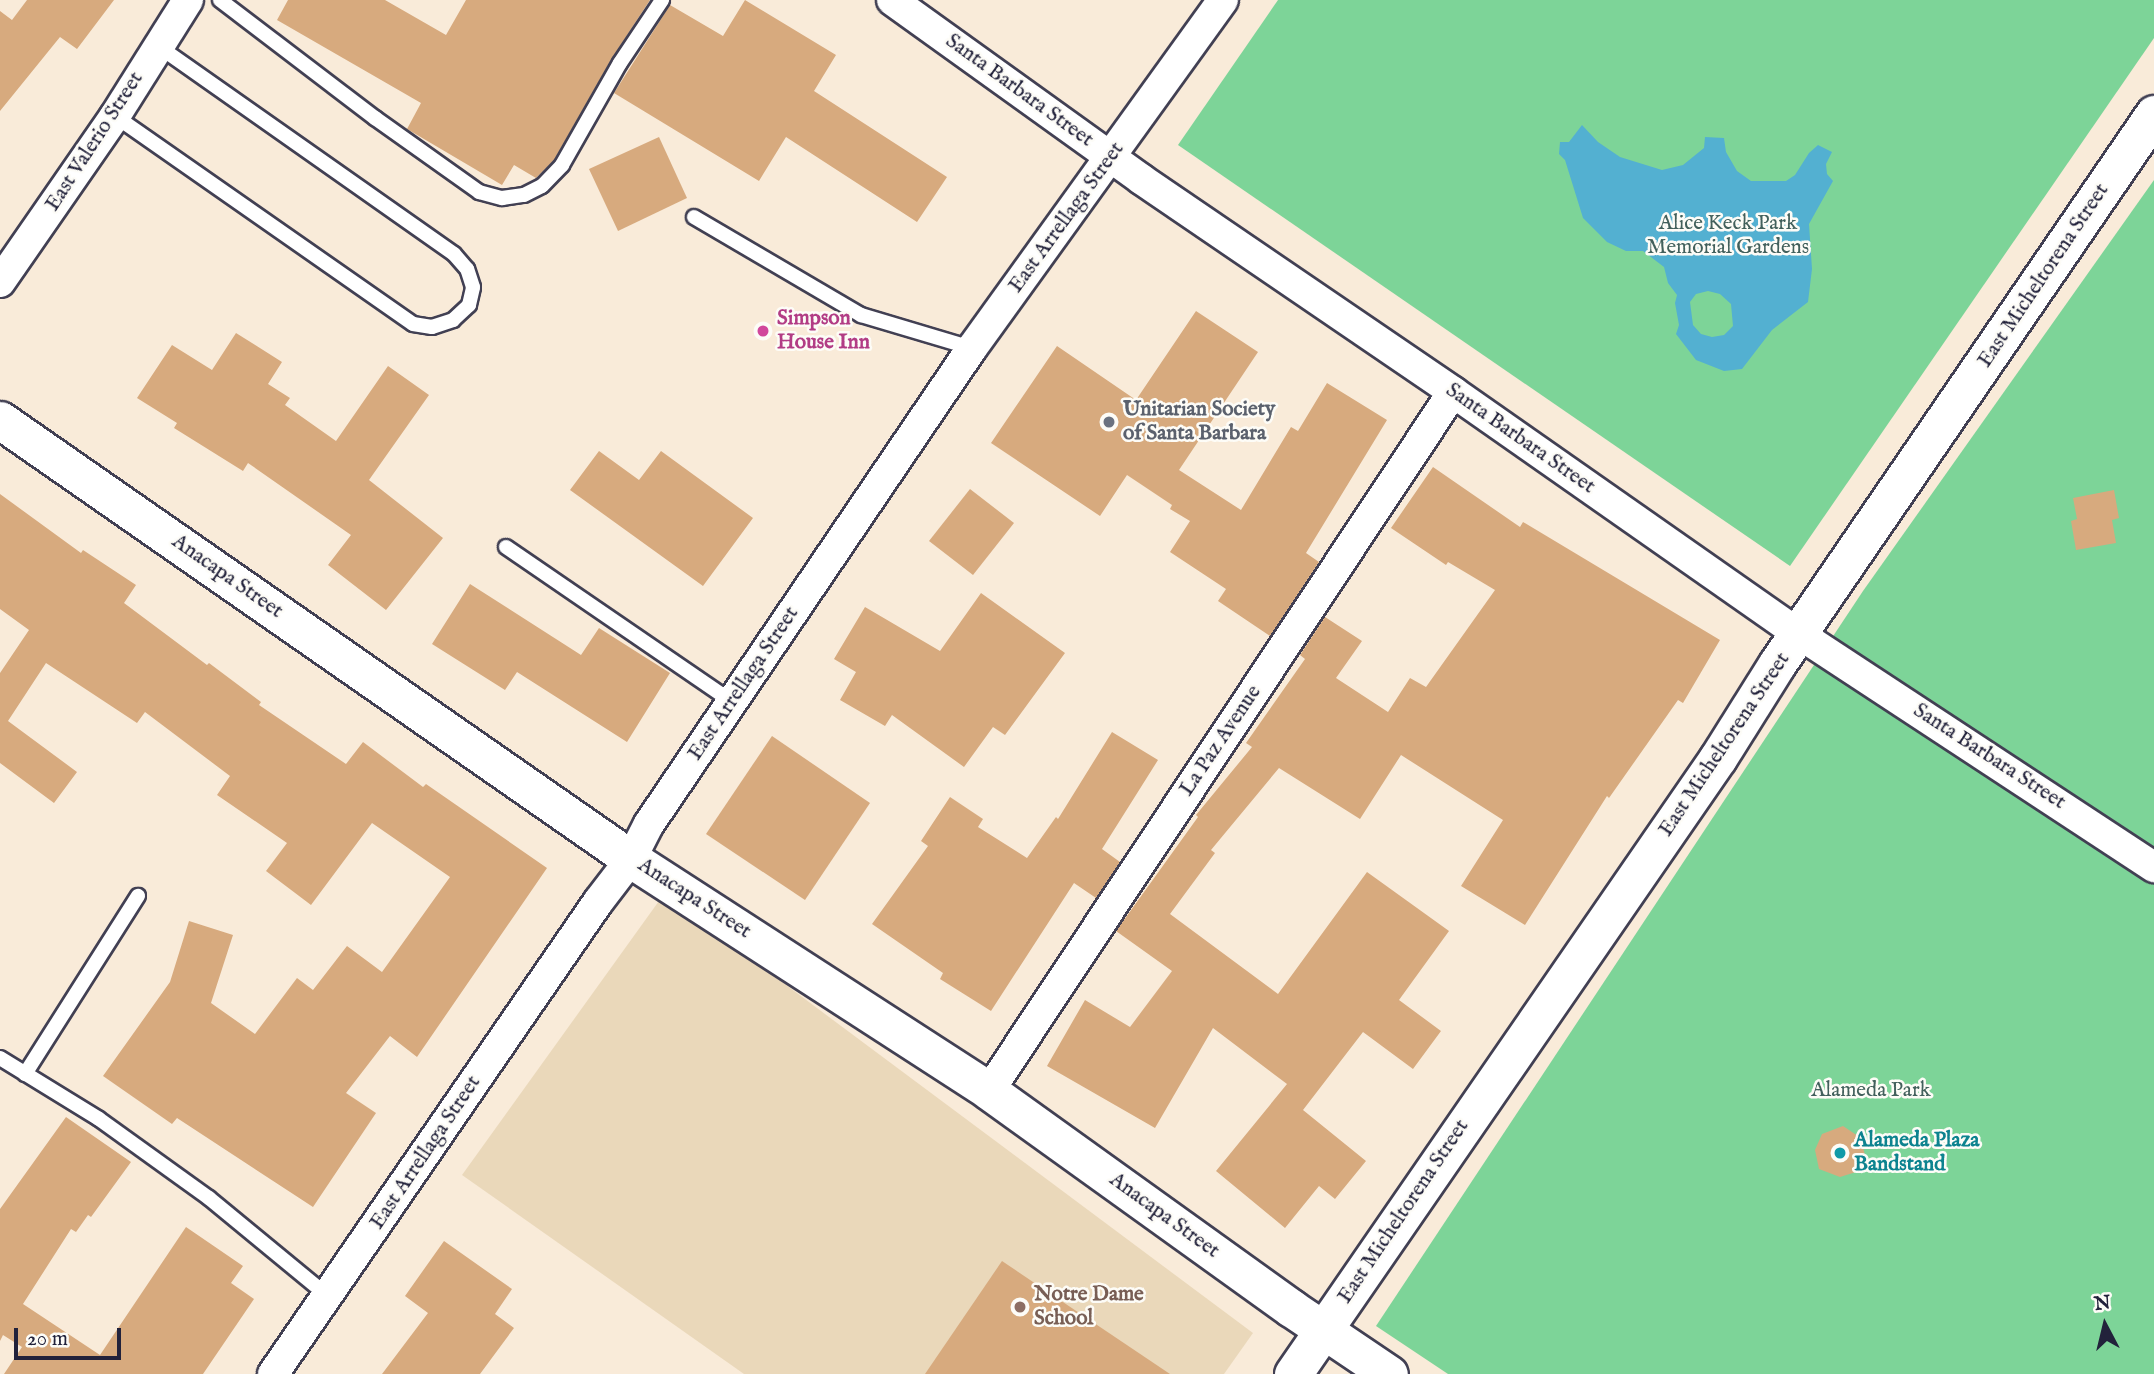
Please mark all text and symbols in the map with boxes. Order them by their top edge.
street label: Santa Barbara Street [940,29,1098,153]
street label: East Valerio Street [41,68,149,216]
street label: East Arrellaga Street [1004,138,1130,298]
street label: East Micheltorena Street [1973,179,2115,373]
park label: Alice Keck Park Memorial Gardens [1647,211,1809,261]
place label: Simpson House Inn [777,306,870,356]
marker: Simpson House Inn [755,323,771,339]
street label: Santa Barbara Street [1441,378,1599,500]
place label: Unitarian Society of Santa Barbara [1123,397,1275,447]
marker: Unitarian Society of Santa Barbara [1101,414,1117,430]
street label: Anacapa Street [167,529,287,625]
street label: East Arrellaga Street [683,602,805,766]
street label: East Micheltorena Street [1654,648,1796,842]
street label: La Paz Avenue [1175,681,1267,801]
street label: Santa Barbara Street [1908,698,2070,816]
street label: Anacapa Street [633,853,755,945]
street label: East Arrellaga Street [365,1071,487,1235]
park label: Alameda Park [1811,1078,1931,1104]
street label: East Micheltorena Street [1333,1115,1475,1309]
place label: Alameda Plaza Bandstand [1854,1128,1979,1178]
marker: Alameda Plaza Bandstand [1832,1145,1848,1161]
street label: Anacapa Street [1104,1168,1224,1264]
place label: Notre Dame School [1034,1282,1144,1332]
north arrow [2070,1290,2140,1360]
text: N [2093,1291,2112,1317]
marker: Notre Dame School [1012,1299,1028,1315]
scale bar [18,1314,124,1358]
text: 20 m [27,1326,68,1353]

